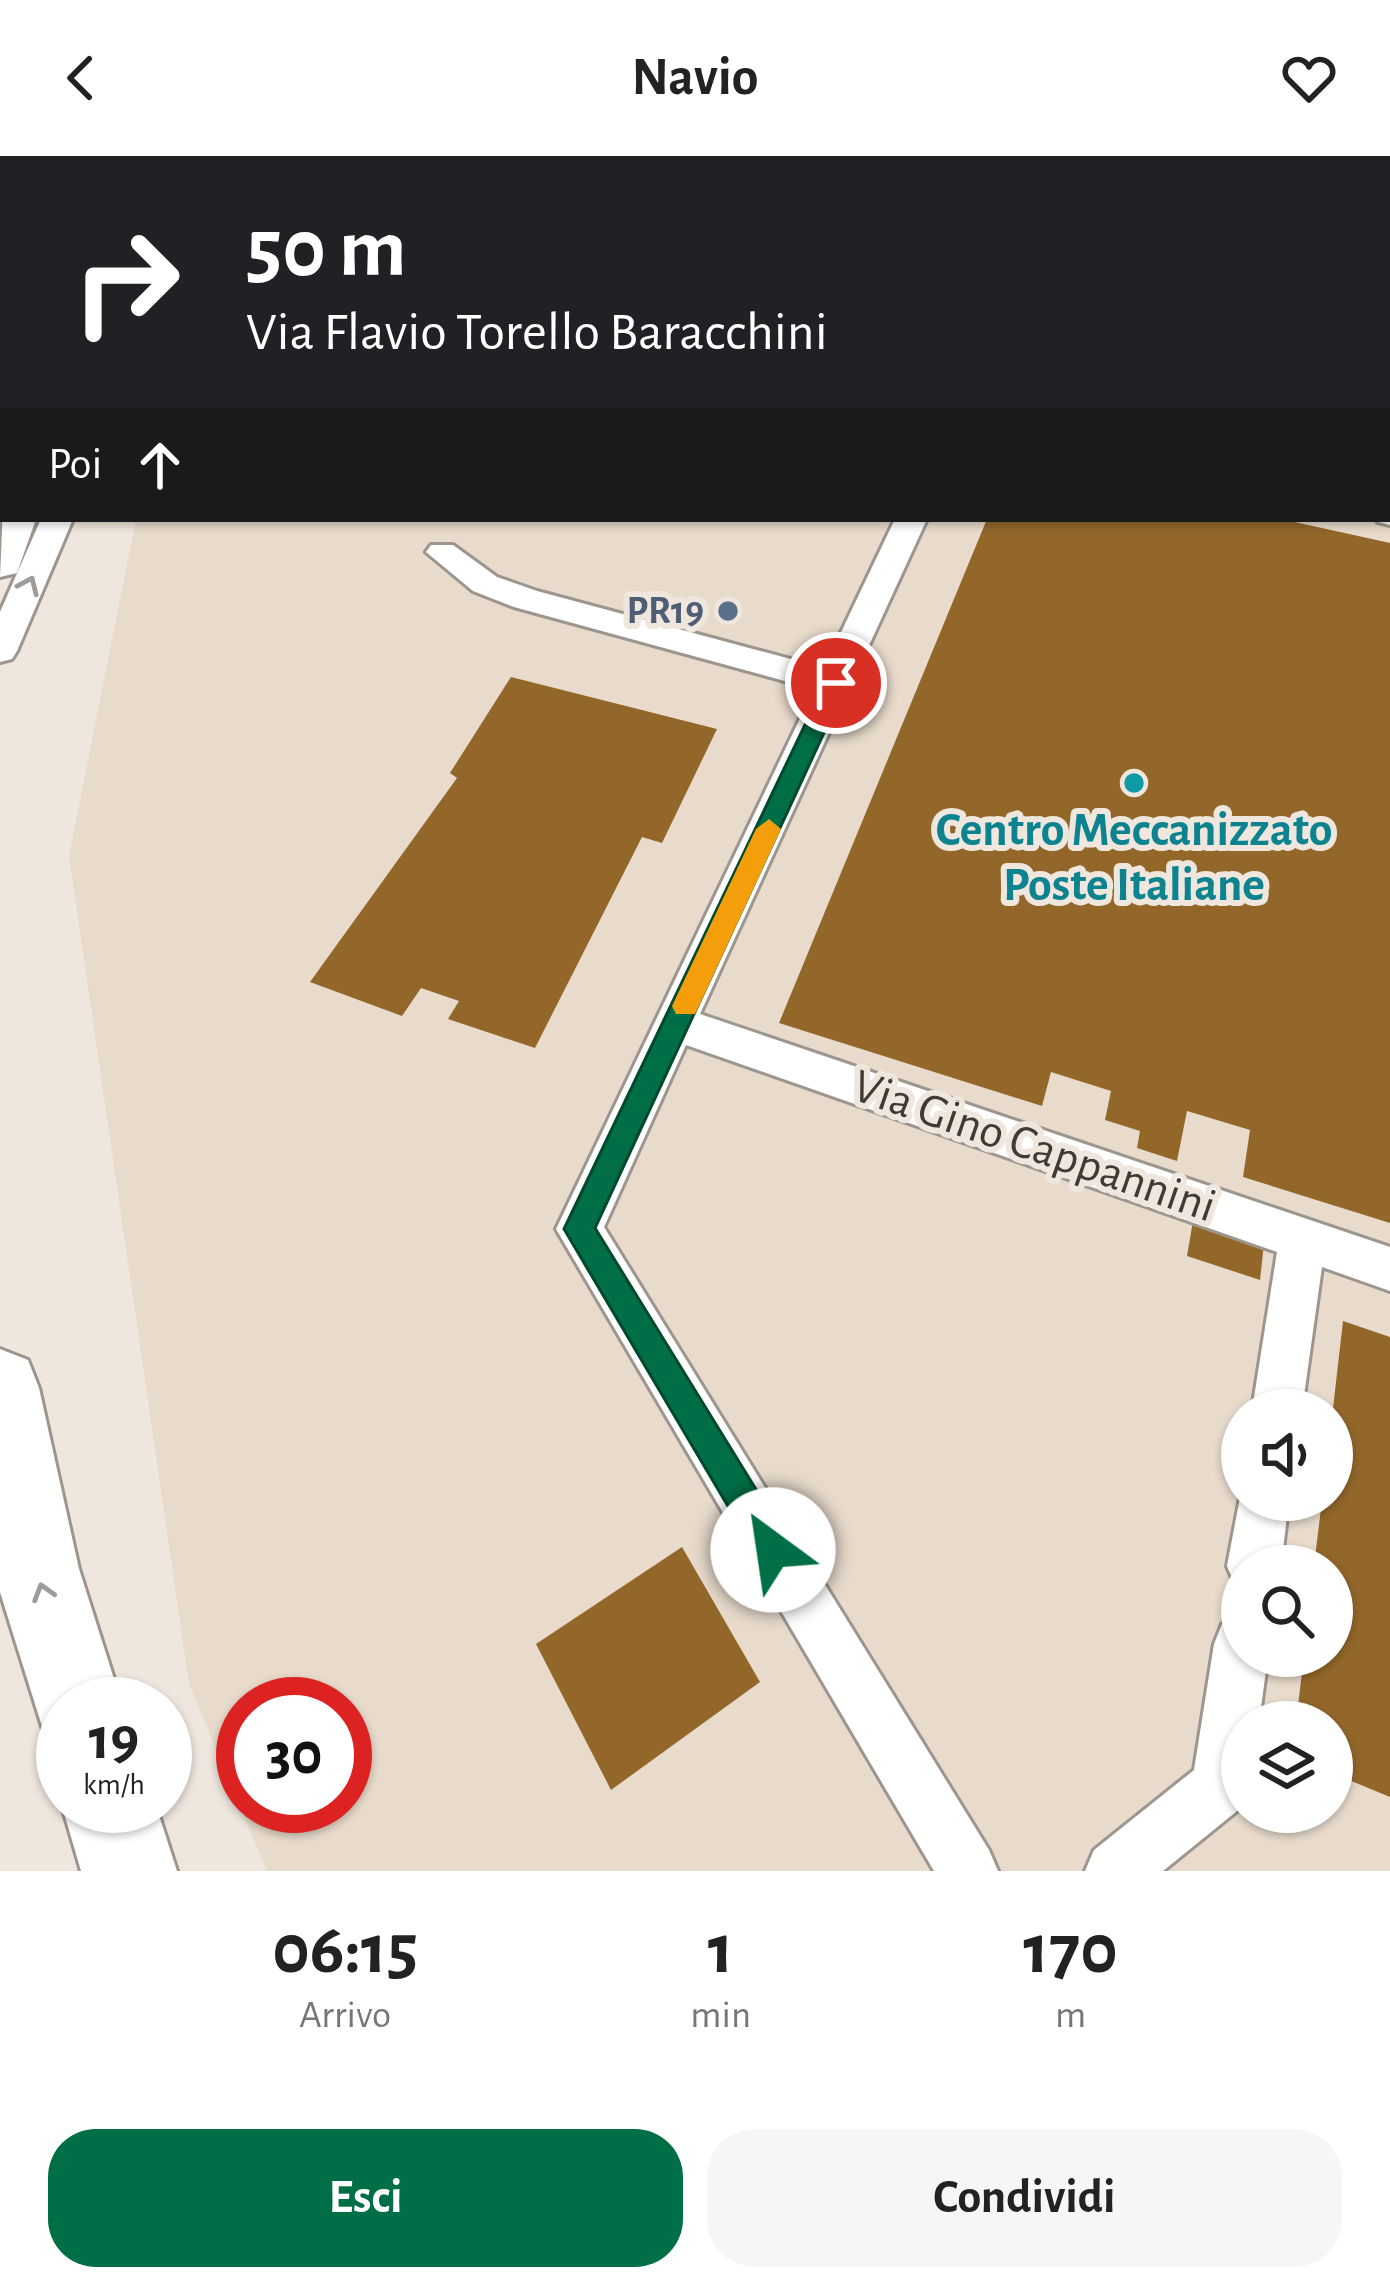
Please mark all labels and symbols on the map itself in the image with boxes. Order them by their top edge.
one-way arrow [14,576,38,597]
place label: PR19 [627,592,704,631]
marker: PR19 [715,598,741,624]
pin [785,632,887,734]
marker: Centro Meccanizzato Poste Italiane [1121,770,1147,796]
place label: Centro Meccanizzato Poste Italiane [936,807,1332,910]
street label: Via Gino Cappannini [846,1062,1222,1232]
position arrow [710,1487,836,1613]
one-way arrow [32,1582,57,1603]
speed limit sign: 30 [216,1677,372,1833]

